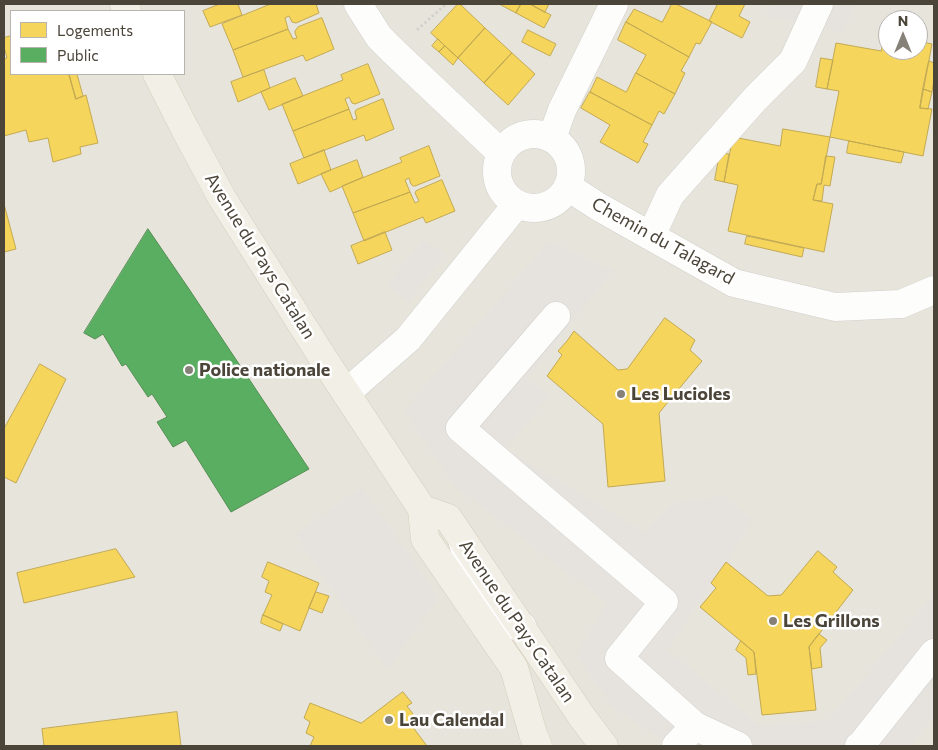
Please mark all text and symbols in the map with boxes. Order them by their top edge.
legend [10,10,185,75]
north arrow [878,10,928,60]
text: N [898,12,908,29]
text: Logements [57,21,133,39]
text: Public [57,46,99,64]
street label: Avenue du Pays Catalan [200,169,320,343]
street label: Chemin du Talagard [588,193,738,289]
place label: Police nationale [199,359,330,381]
marker: Police nationale [183,364,195,376]
place label: Les Lucioles [631,383,731,405]
marker: Les Lucioles [615,388,627,400]
street label: Avenue du Pays Catalan [454,536,580,706]
place label: Les Grillons [783,610,880,632]
marker: Les Grillons [767,615,779,627]
place label: Lau Calendal [399,709,504,731]
marker: Lau Calendal [383,714,395,726]

